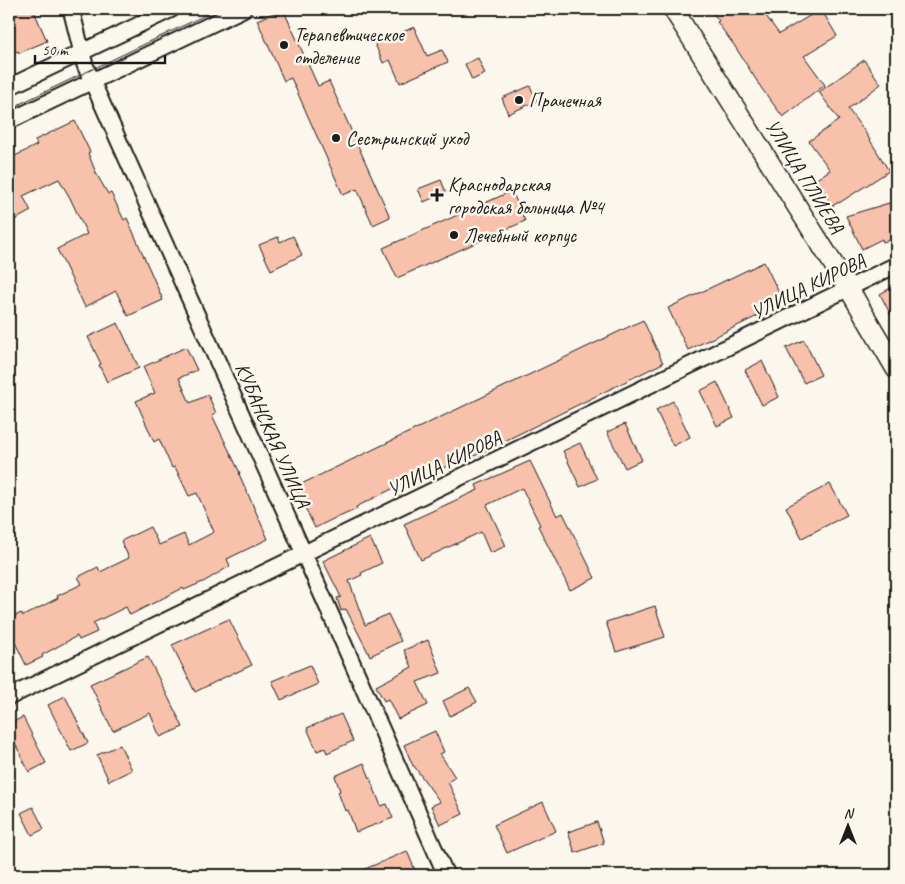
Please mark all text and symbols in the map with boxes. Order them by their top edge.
place label: Терапевтическое отделение [294,22,405,70]
scale bar [35,32,165,64]
marker: Терапевтическое отделение [278,39,290,51]
text: 50 m [42,41,69,60]
place label: Прачечная [529,88,602,113]
marker: Прачечная [513,94,525,106]
street label: УЛИЦА ПЛИЕВА [760,115,850,239]
place label: Сестринский уход [346,126,470,151]
marker: Сестринский уход [330,132,342,144]
place label: Краснодарская городская больница №4 [448,172,606,220]
marker: Краснодарская городская больница №4 [430,188,444,202]
place label: Лечебный корпус [464,223,577,248]
marker: Лечебный корпус [448,229,460,241]
street label: УЛИЦА КИРОВА [747,248,870,325]
street label: КУБАНСКАЯ УЛИЦА [229,359,316,512]
street label: УЛИЦА КИРОВА [383,425,506,502]
north arrow [822,802,872,852]
text: N [844,805,855,822]

